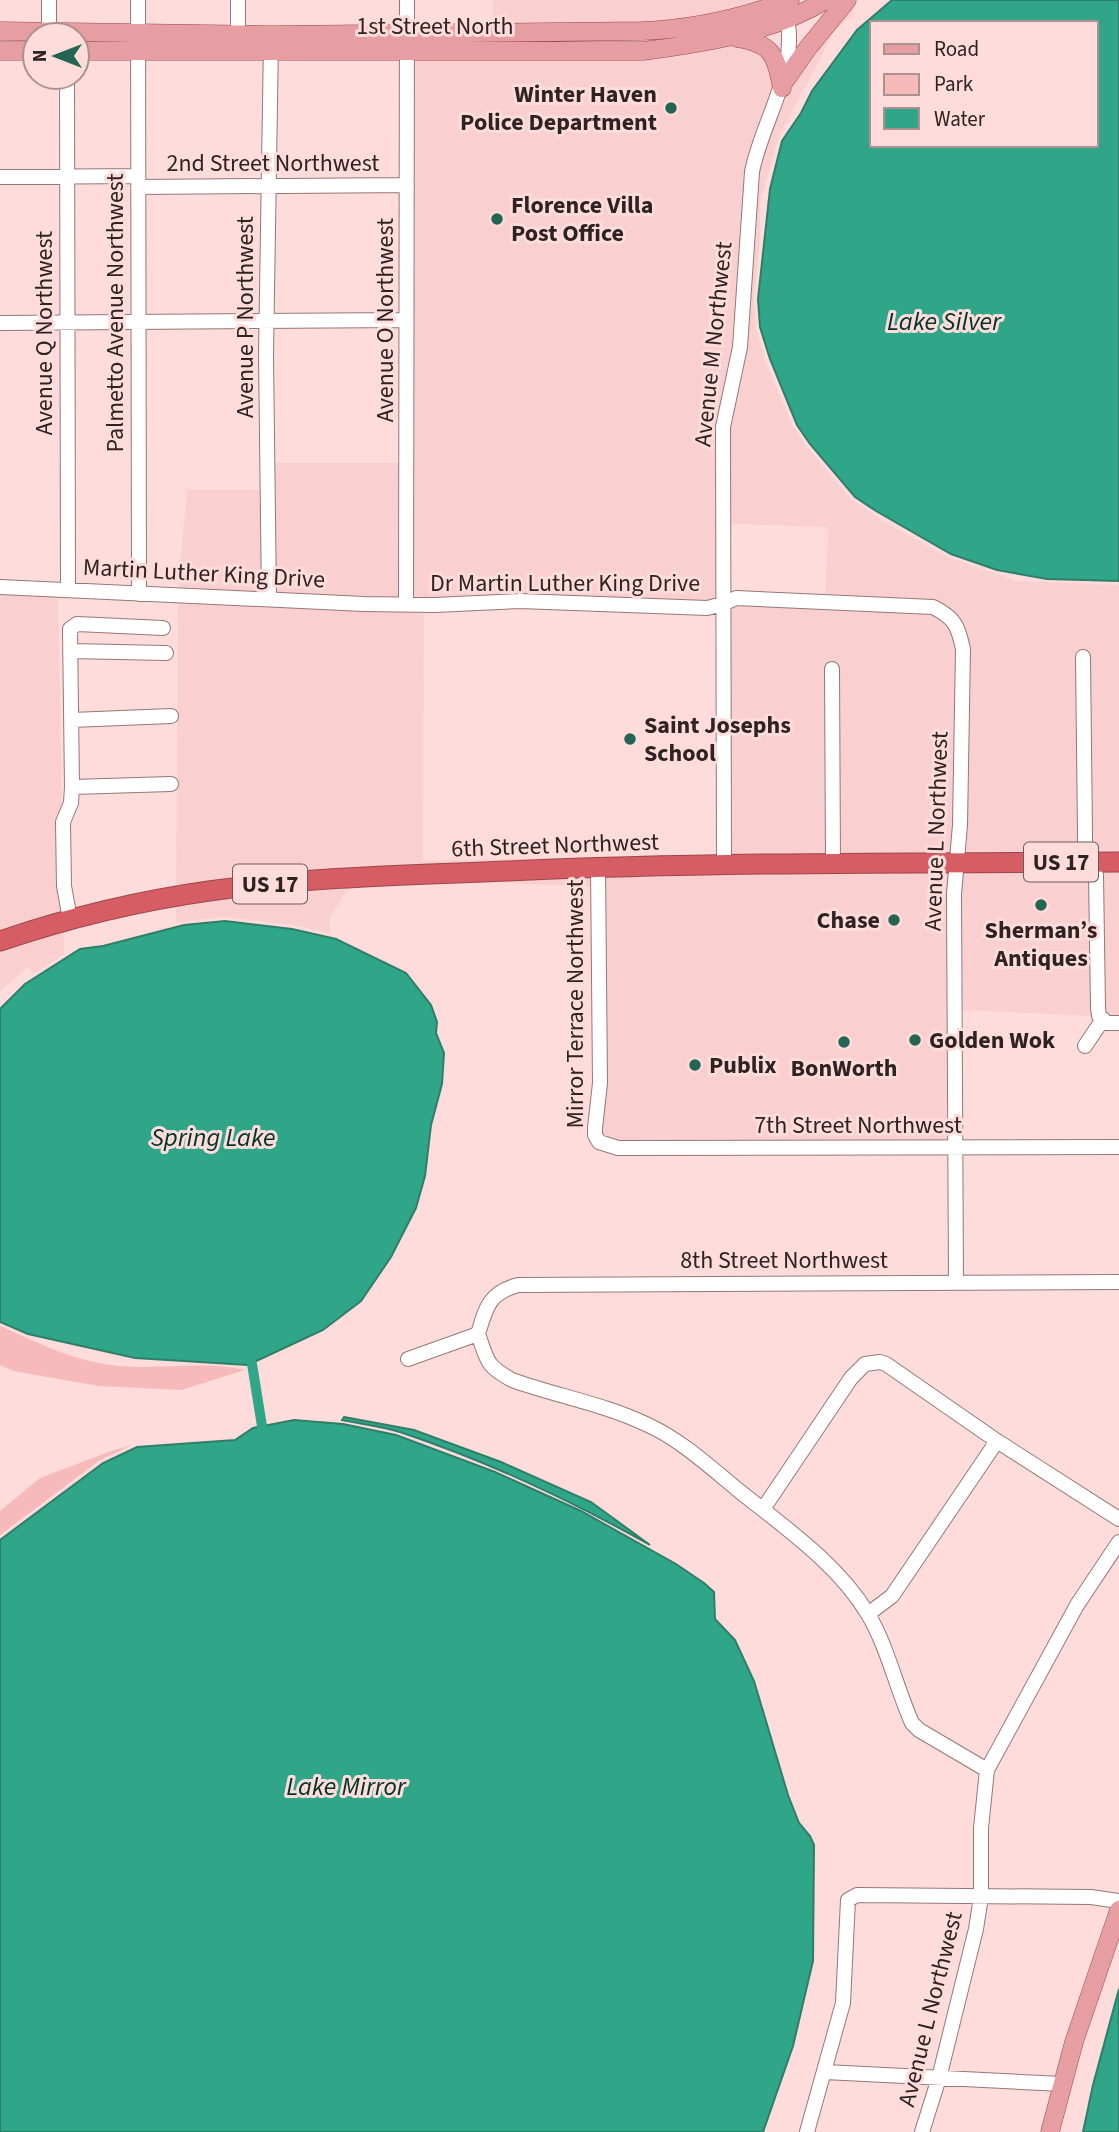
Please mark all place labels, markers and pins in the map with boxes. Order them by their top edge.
place label: Winter Haven Police Department [460,77,657,140]
marker: Winter Haven Police Department [663,100,679,116]
place label: Florence Villa Post Office [511,188,653,251]
marker: Florence Villa Post Office [489,211,505,227]
place label: Saint Josephs School [644,708,791,771]
marker: Saint Josephs School [622,731,638,747]
marker: Sherman’s Antiques [1033,897,1049,913]
place label: Chase [817,903,880,938]
marker: Chase [886,912,902,928]
place label: Sherman’s Antiques [985,913,1097,976]
place label: Golden Wok [929,1023,1056,1058]
marker: Golden Wok [907,1032,923,1048]
marker: BonWorth [836,1034,852,1050]
place label: Publix [709,1048,777,1083]
place label: BonWorth [791,1051,897,1086]
marker: Publix [687,1057,703,1073]

